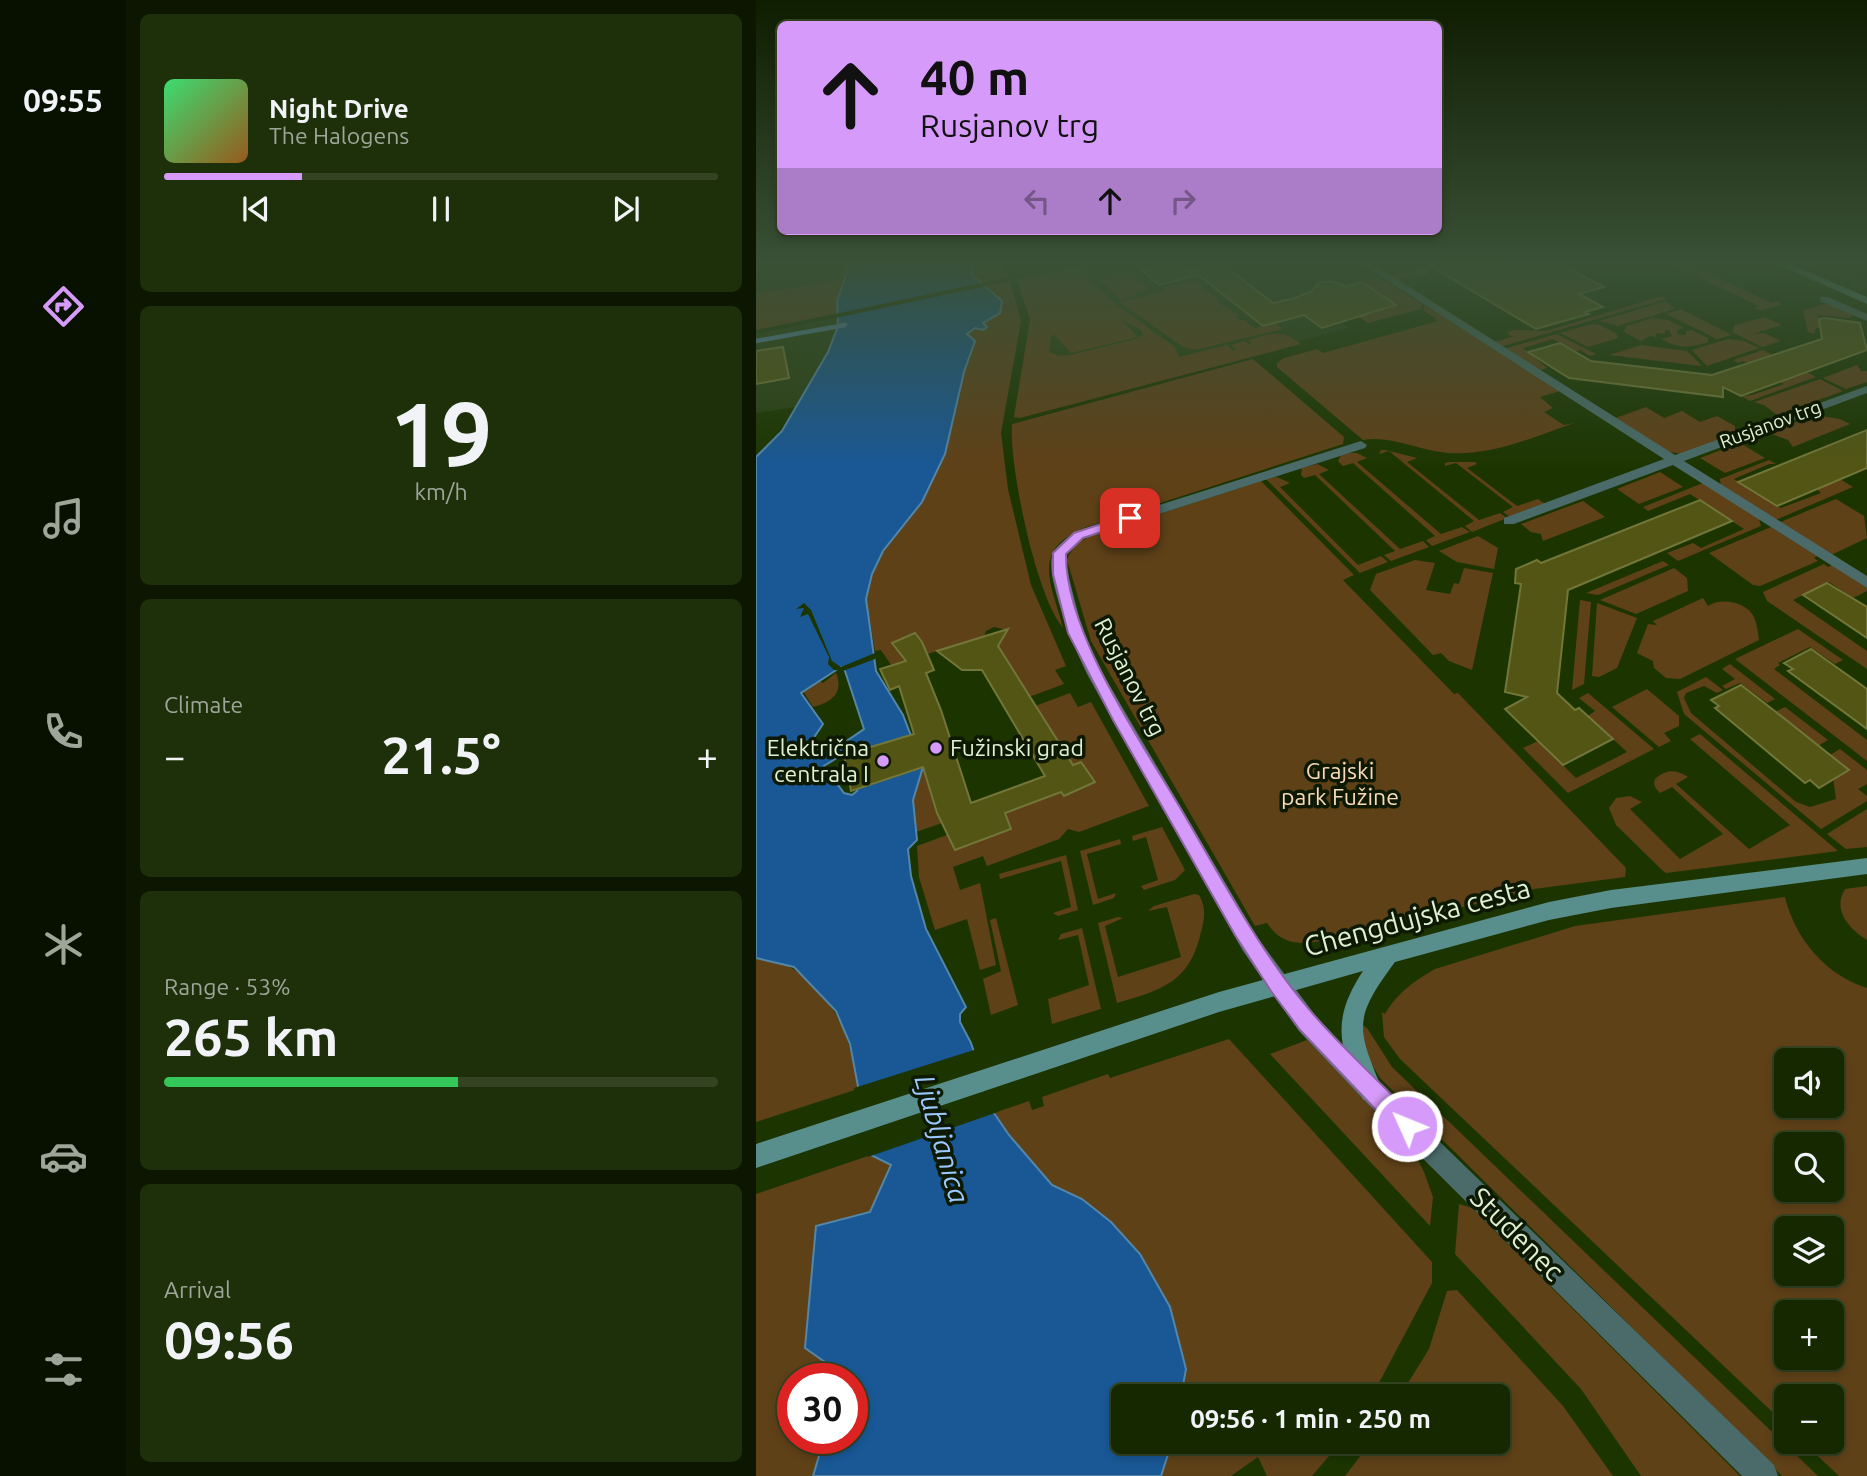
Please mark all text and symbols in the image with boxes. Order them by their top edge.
icon: ahead [805,49,896,140]
text: 40 m [920,49,1029,104]
text: 09:55 [23,82,103,118]
text: Night Drive [269,94,409,123]
text: Rusjanov trg [920,107,1099,143]
text: The Halogens [269,123,409,148]
icon: left [1018,182,1056,220]
icon: ahead [1091,182,1129,220]
icon: right [1164,182,1202,220]
icon: previous [237,190,275,228]
icon: pause [422,190,460,228]
icon: next [607,190,645,228]
icon: directions [39,282,88,331]
text: 19 [390,382,492,484]
street label: Rusjanov trg [1716,395,1824,453]
text: km/h [414,479,468,504]
pin [1100,488,1160,548]
icon: music [39,494,88,543]
icon: arrive [1111,499,1149,537]
street label: Rusjanov trg [1090,614,1171,740]
text: Climate [164,692,243,717]
icon: phone [39,707,88,756]
text: 21.5° [381,726,501,784]
text: − [164,735,185,777]
text: + [697,735,718,777]
place label: Električna centrala I [767,735,869,786]
place label: Fužinski grad [950,735,1084,760]
marker: Fužinski grad [928,740,944,756]
marker: Električna centrala I [875,753,891,769]
park label: Grajski park Fužine [1281,758,1399,809]
street label: Chengdujska cesta [1300,871,1533,962]
icon: climate [39,920,88,969]
text: Range · 53% [164,974,291,999]
text: 265 km [164,1008,338,1066]
map controls [1774,1048,1844,1454]
button: sound [1774,1048,1844,1118]
water label: Ljubljanica [909,1071,976,1207]
position arrow [1370,1089,1444,1163]
icon: car [39,1132,88,1181]
button: search [1774,1132,1844,1202]
street label: Studenec [1465,1181,1570,1286]
button: layers [1774,1216,1844,1286]
text: Arrival [164,1277,231,1302]
button: + [1774,1300,1844,1370]
text: 09:56 [164,1311,294,1369]
icon: filters [39,1345,88,1394]
speed limit sign: 30 [777,1363,868,1454]
button: − [1774,1384,1844,1454]
text: 09:56 · 1 min · 250 m [1190,1404,1431,1433]

